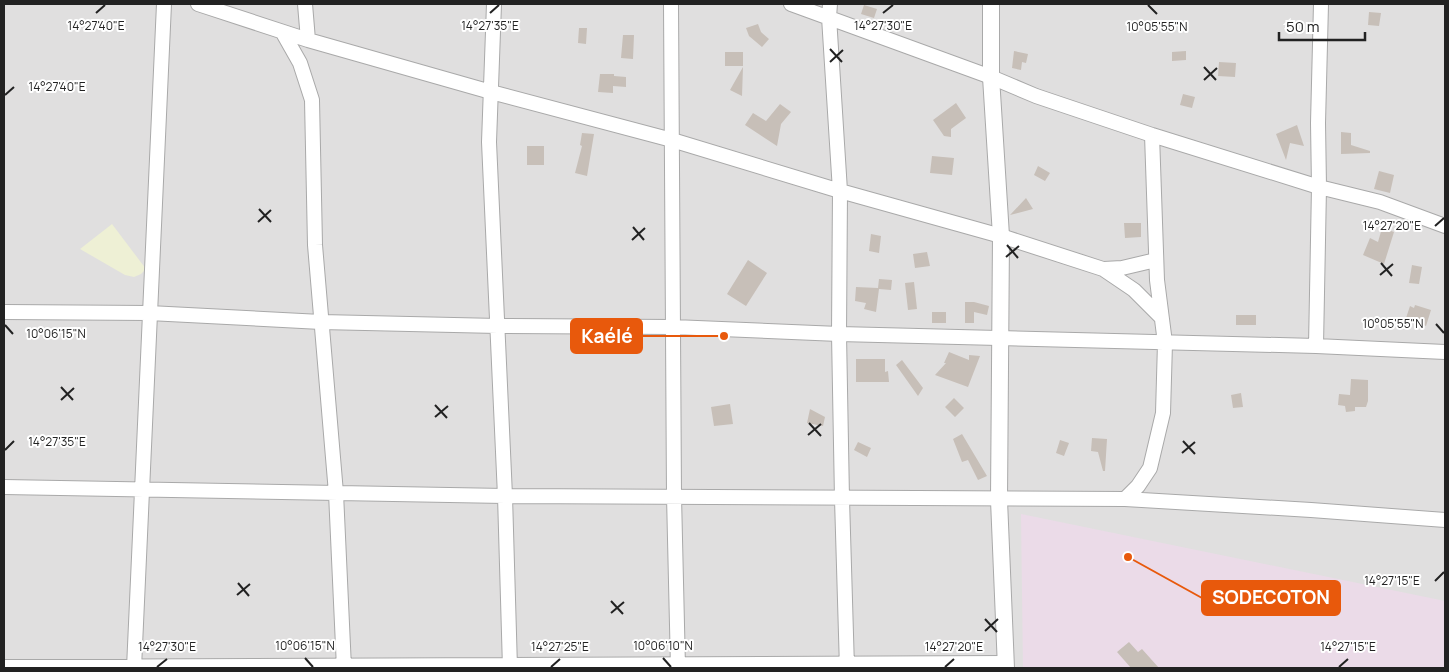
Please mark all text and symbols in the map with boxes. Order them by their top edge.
scale bar [1279,10,1365,42]
text: 50 m [1286,16,1320,37]
text: 14°27'40"E [67,17,125,34]
text: 14°27'35"E [461,17,519,34]
text: 14°27'30"E [854,17,912,34]
text: 10°05'55"N [1127,18,1188,35]
text: 14°27'40"E [28,78,86,95]
text: 14°27'20"E [1363,217,1421,234]
text: 10°05'55"N [1363,315,1424,332]
callout: Kaélé [571,319,642,353]
text: Kaélé [581,323,633,349]
text: 10°06'15"N [26,325,86,342]
text: 14°27'35"E [28,433,86,450]
text: 14°27'15"E [1364,572,1420,589]
callout: SODECOTON [1202,581,1340,615]
text: SODECOTON [1212,584,1330,610]
text: 10°06'15"N [275,637,335,654]
text: 10°06'10"N [633,637,693,654]
text: 14°27'30"E [138,638,196,655]
text: 14°27'25"E [531,638,589,655]
text: 14°27'20"E [925,638,983,655]
text: 14°27'15"E [1320,638,1376,655]

